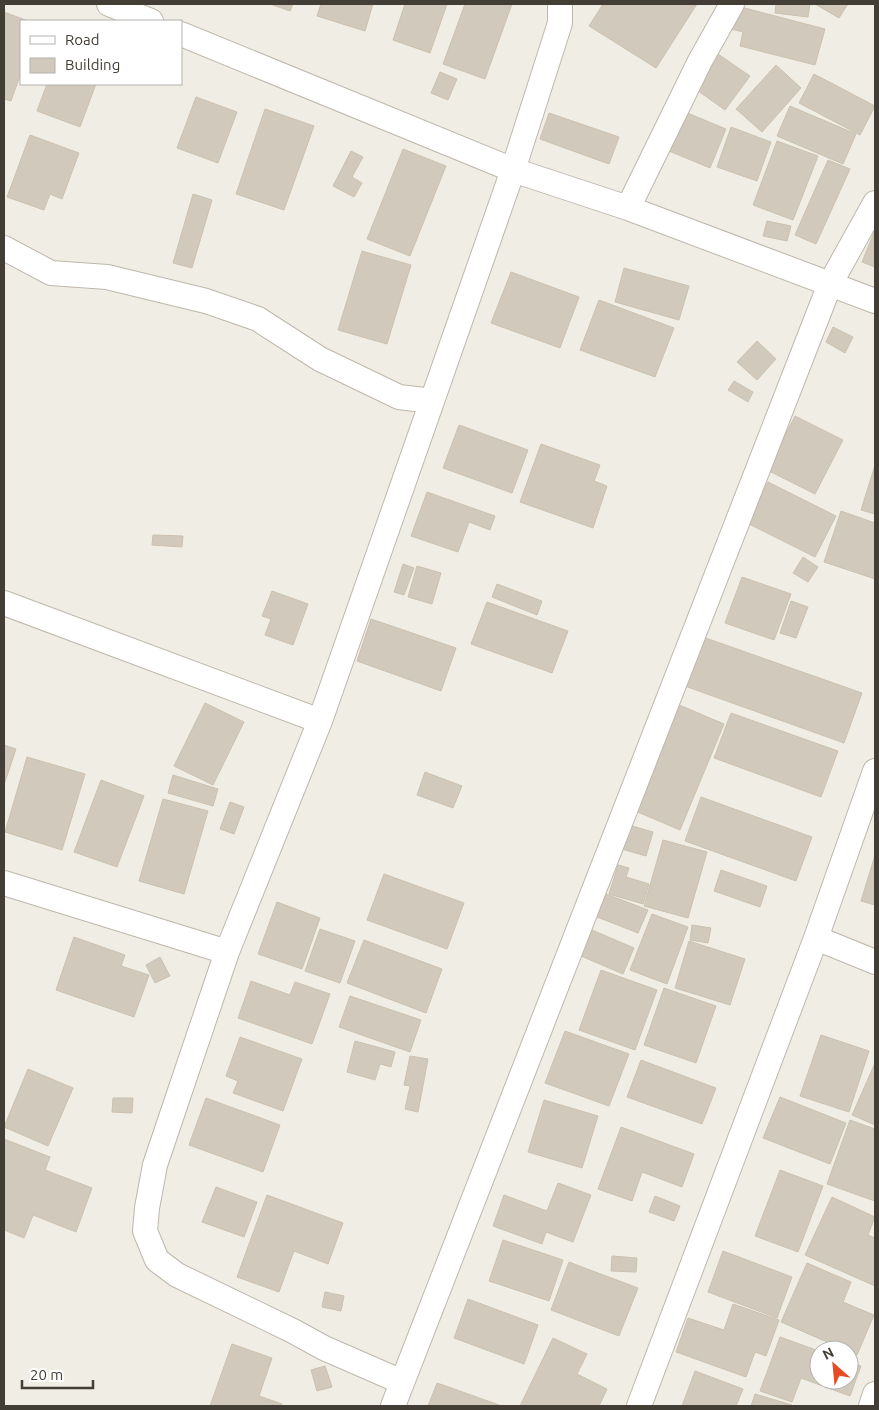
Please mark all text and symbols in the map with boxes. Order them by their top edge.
legend [20,20,182,85]
text: Road [65,31,100,48]
text: Building [65,56,120,73]
north arrow [809,1340,859,1390]
text: N [820,1344,836,1363]
scale bar [22,1358,94,1390]
text: 20 m [30,1366,63,1383]

